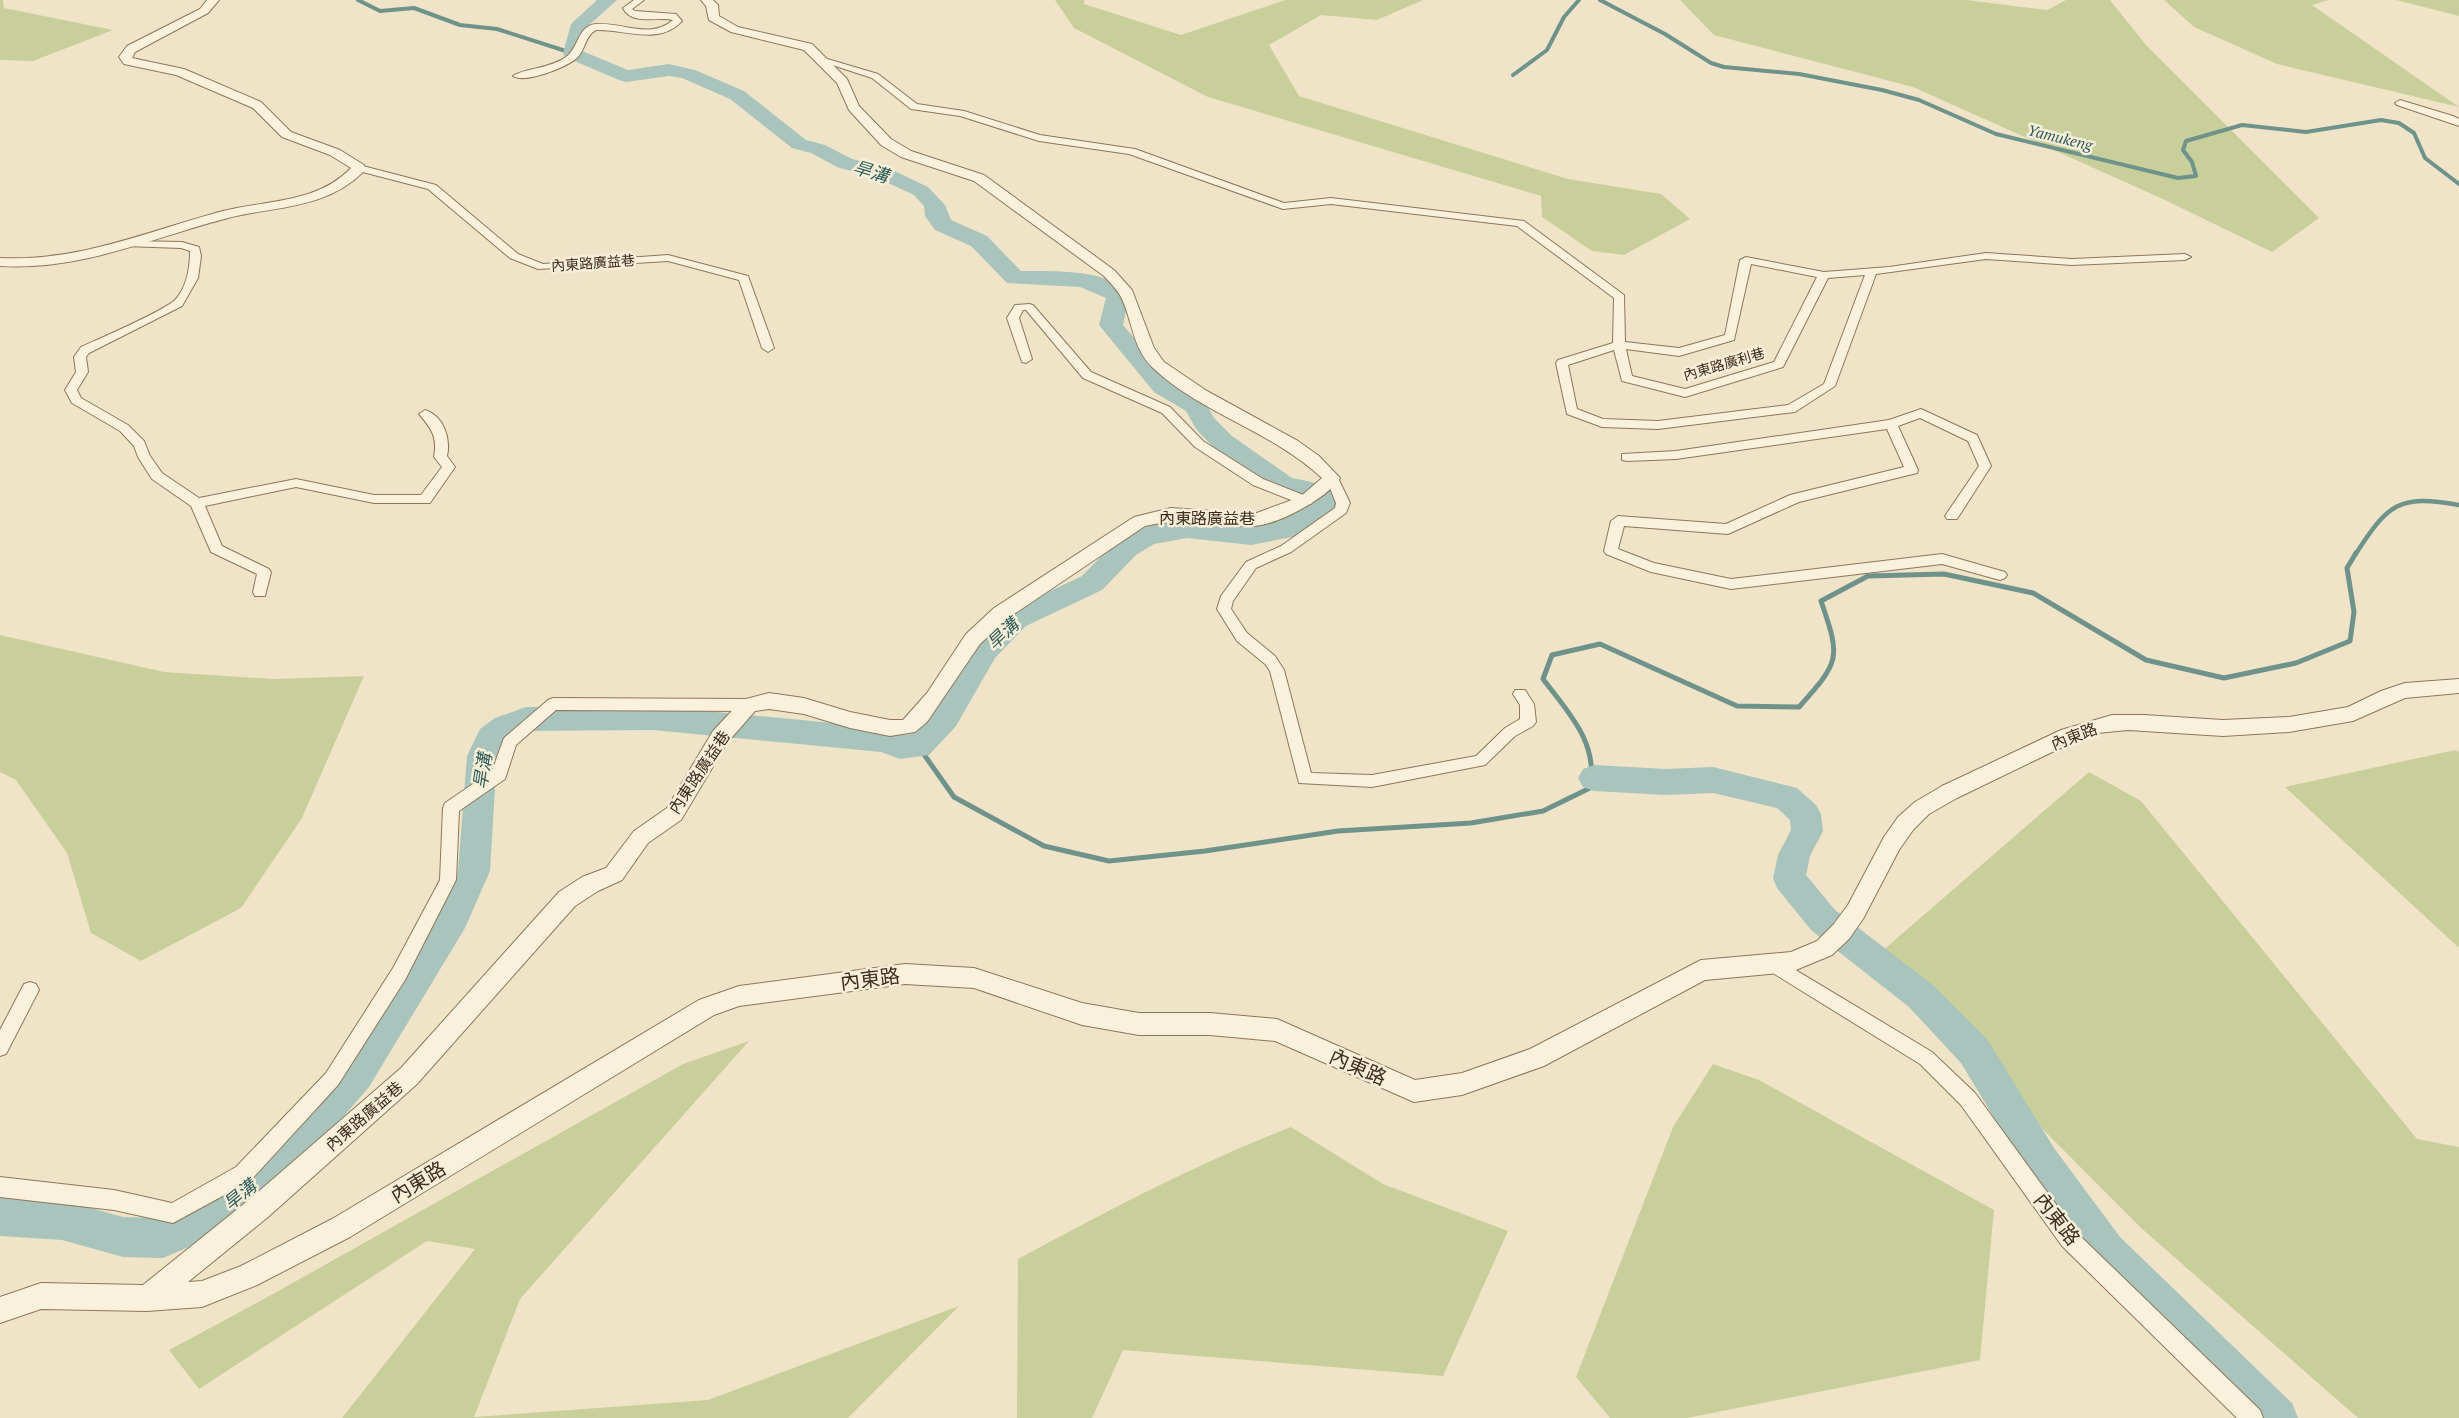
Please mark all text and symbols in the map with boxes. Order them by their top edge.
water label: Yamukeng [2026,119,2096,155]
water label: 旱溝 [851,154,895,189]
street label: 內東路廣益巷 [550,250,636,275]
street label: 內東路廣利巷 [1681,343,1767,384]
street label: 內東路廣益巷 [1159,507,1255,529]
water label: 旱溝 [981,610,1026,654]
street label: 內東路 [2048,717,2100,755]
street label: 內東路廣益巷 [663,726,735,818]
water label: 旱溝 [467,748,497,790]
street label: 內東路 [839,961,901,996]
street label: 內東路 [1325,1042,1391,1091]
street label: 內東路廣益巷 [321,1076,407,1156]
street label: 內東路 [385,1155,450,1209]
water label: 旱溝 [218,1172,263,1215]
street label: 內東路 [2028,1187,2087,1251]

